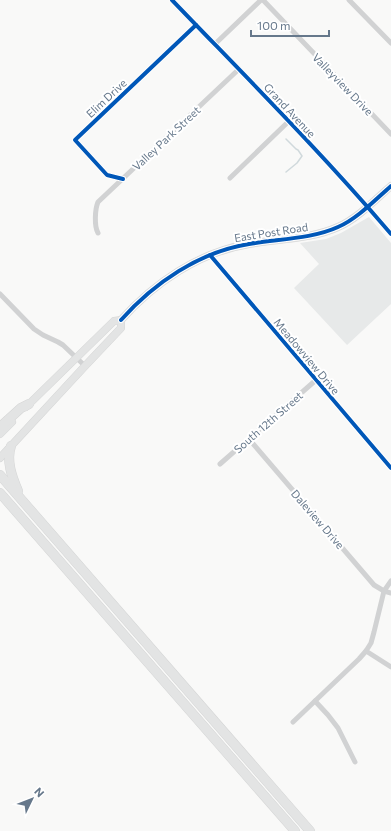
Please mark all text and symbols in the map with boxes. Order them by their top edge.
scale bar [251,12,329,38]
text: 100 m [257,18,291,32]
street label: Valleyview Drive [310,50,376,118]
street label: Elim Drive [83,76,129,120]
street label: Grand Avenue [262,80,319,140]
street label: Valley Park Street [129,103,203,173]
street label: East Post Road [233,220,309,244]
street label: Meadowview Drive [271,315,343,397]
street label: South 12th Street [231,388,305,455]
street label: Daleview Drive [289,487,347,551]
north arrow [12,779,52,819]
text: N [32,784,47,799]

